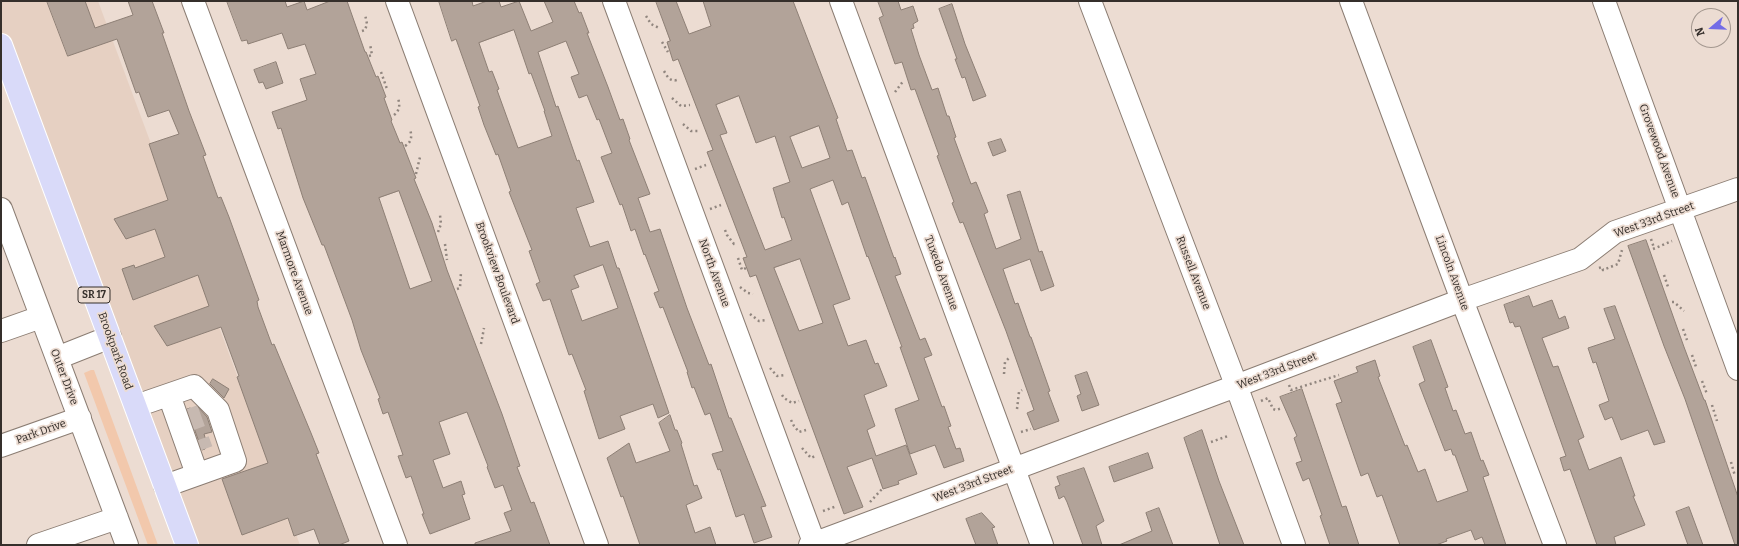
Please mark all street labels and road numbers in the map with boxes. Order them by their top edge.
street label: Grovewood Avenue [1636,102,1682,200]
street label: West 33rd Street [1612,199,1696,241]
street label: Brookview Boulevard [472,220,522,326]
street label: Marmore Avenue [273,229,315,317]
street label: Tuxedo Avenue [921,234,961,312]
street label: Russell Avenue [1173,234,1213,312]
street label: Lincoln Avenue [1432,234,1472,312]
street label: North Avenue [696,237,732,309]
road number: SR 17 [78,287,110,303]
street label: Brookpark Road [95,310,135,392]
street label: Outer Drive [47,347,81,407]
street label: West 33rd Street [1235,350,1319,392]
street label: Park Drive [14,417,68,447]
street label: West 33rd Street [931,463,1015,505]

